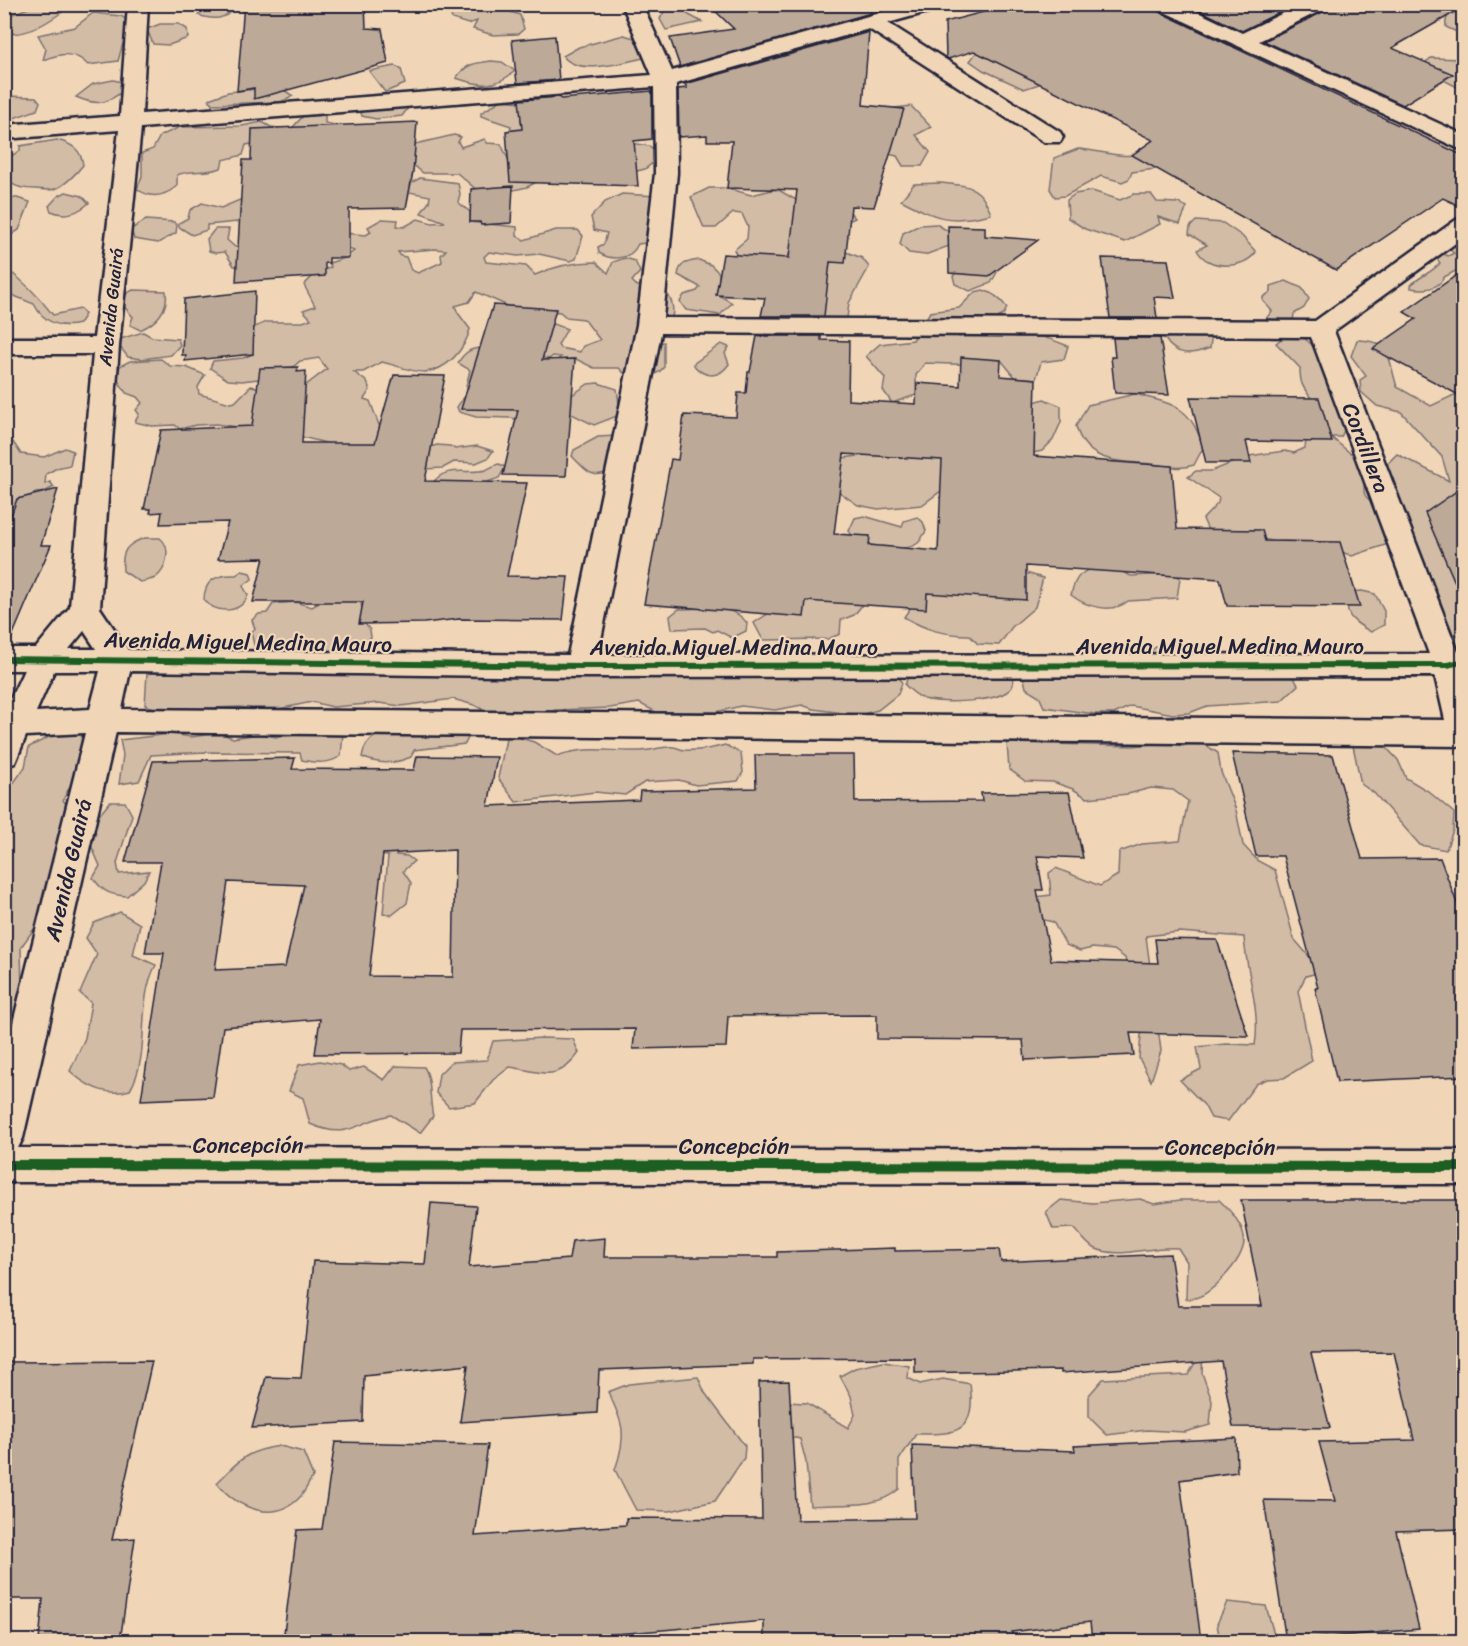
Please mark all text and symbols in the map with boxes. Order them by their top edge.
street label: Avenida Guairá [89,246,133,369]
street label: Cordillera [1331,397,1401,499]
street label: Avenida Miguel Medina Mauro [103,620,392,664]
street label: Avenida Miguel Medina Mauro [1075,627,1364,666]
street label: Avenida Miguel Medina Mauro [589,628,878,667]
street label: Avenida Guairá [32,795,103,946]
street label: Concepción [193,1126,304,1165]
street label: Concepción [679,1127,790,1166]
street label: Concepción [1165,1128,1276,1167]

